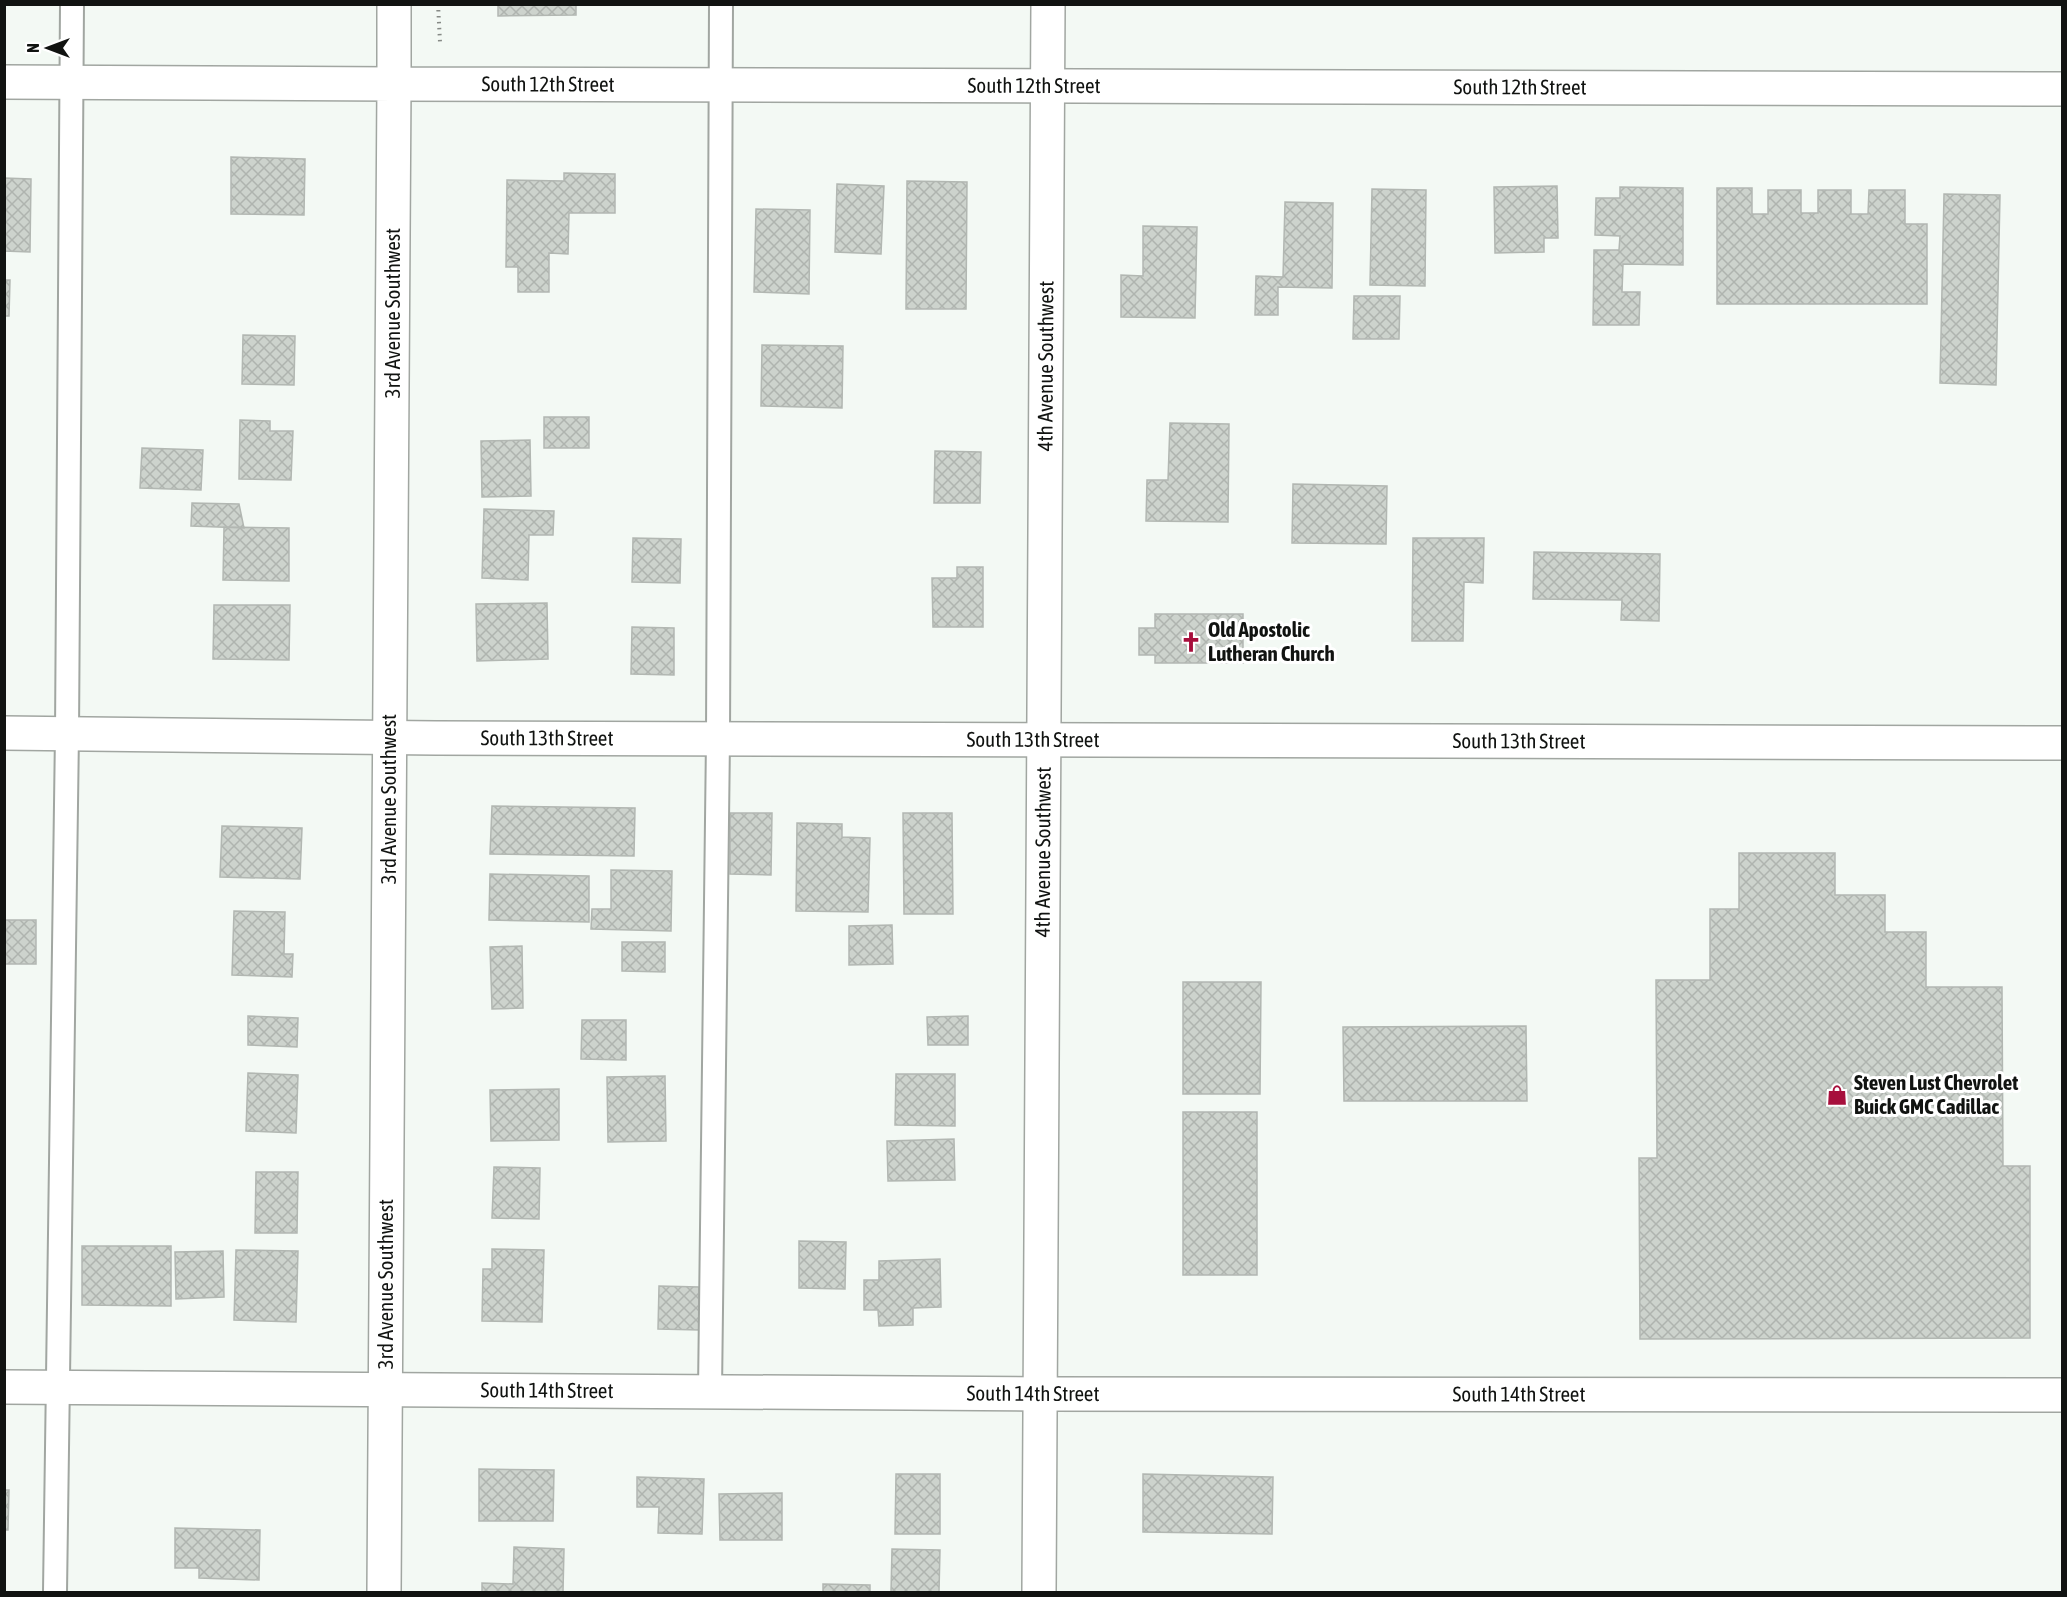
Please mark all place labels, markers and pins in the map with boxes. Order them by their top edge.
place label: Old Apostolic Lutheran Church [1208,617,1335,665]
church icon: Old Apostolic Lutheran Church [1179,630,1203,654]
place label: Steven Lust Chevrolet Buick GMC Cadillac [1854,1070,2018,1118]
shop icon: Steven Lust Chevrolet Buick GMC Cadillac [1825,1083,1849,1107]

